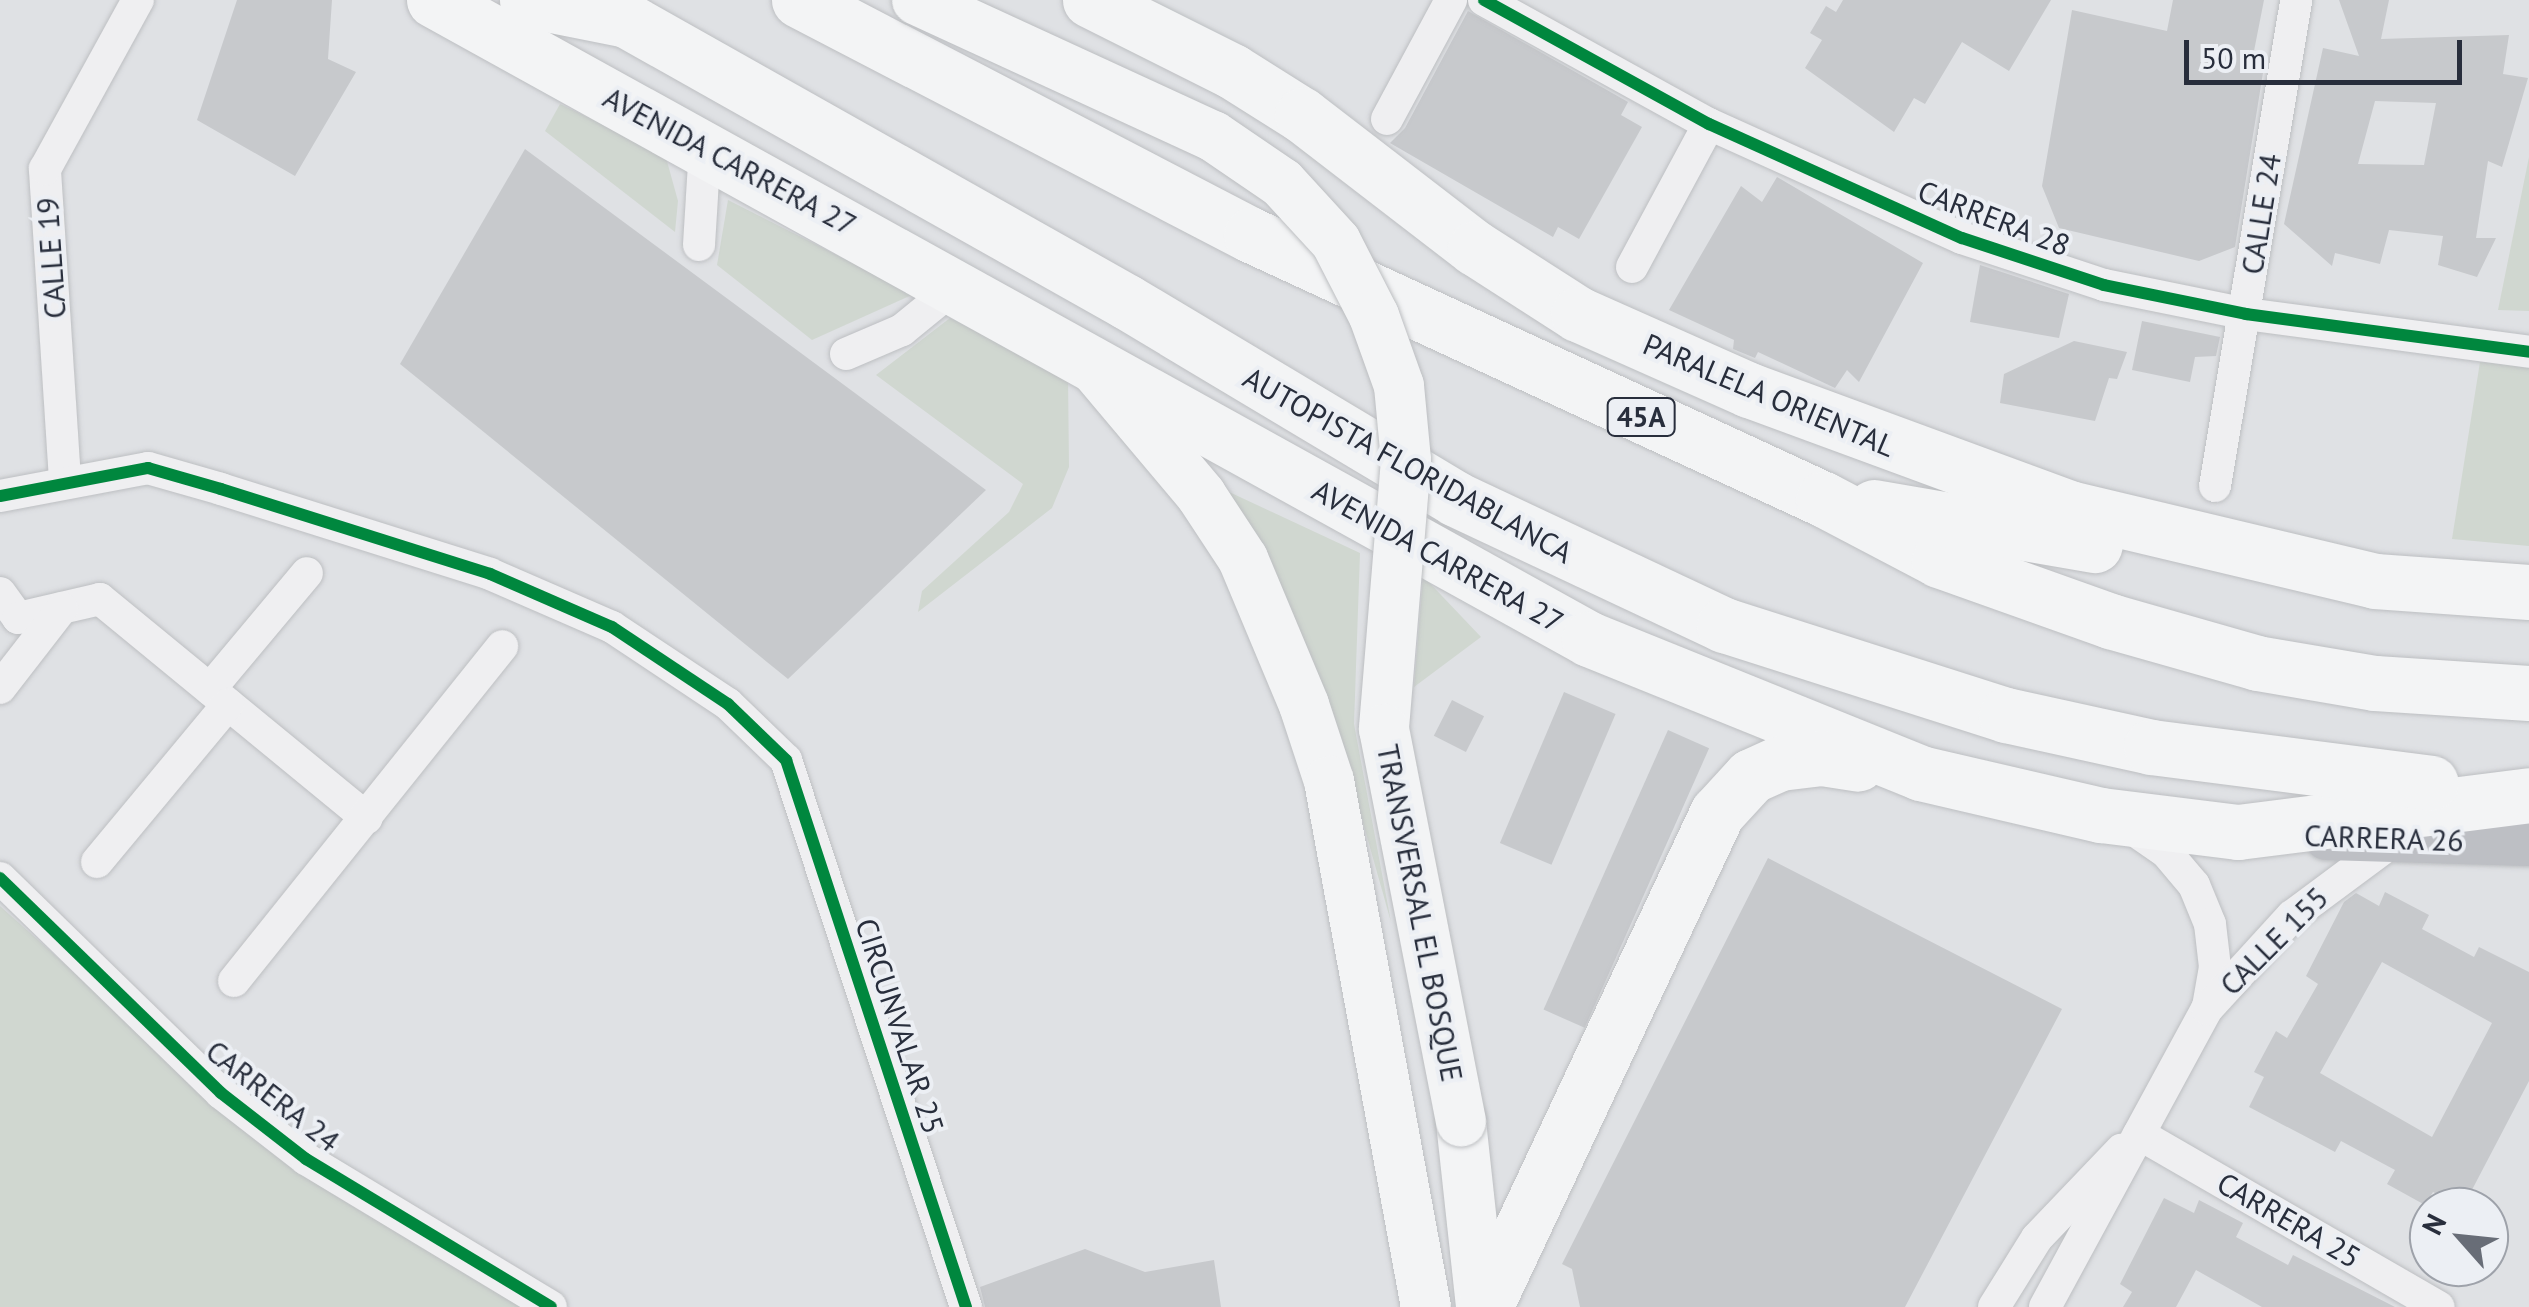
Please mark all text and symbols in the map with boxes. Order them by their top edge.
scale bar [2189,20,2466,82]
text: 50 m [2201,38,2266,77]
street label: AVENIDA CARRERA 27 [596,79,864,243]
street label: CALLE 24 [2234,151,2288,277]
street label: CARRERA 28 [1912,172,2076,264]
street label: CALLE 19 [29,196,73,320]
street label: PARALELA ORIENTAL [1637,325,1901,465]
street label: AUTOPISTA FLORIDABLANCA [1237,359,1579,571]
road number: 45A [1606,394,1676,440]
street label: AVENIDA CARRERA 27 [1305,472,1571,640]
street label: TRANSVERSAL EL BOSQUE [1369,740,1471,1086]
street label: CARRERA 26 [2303,817,2465,859]
street label: CALLE 155 [2212,879,2336,1003]
street label: CIRCUNVALAR 25 [848,914,952,1138]
street label: CARRERA 24 [199,1032,347,1160]
street label: CARRERA 25 [2210,1164,2368,1276]
north arrow [2409,1187,2509,1287]
text: N [2413,1207,2454,1241]

